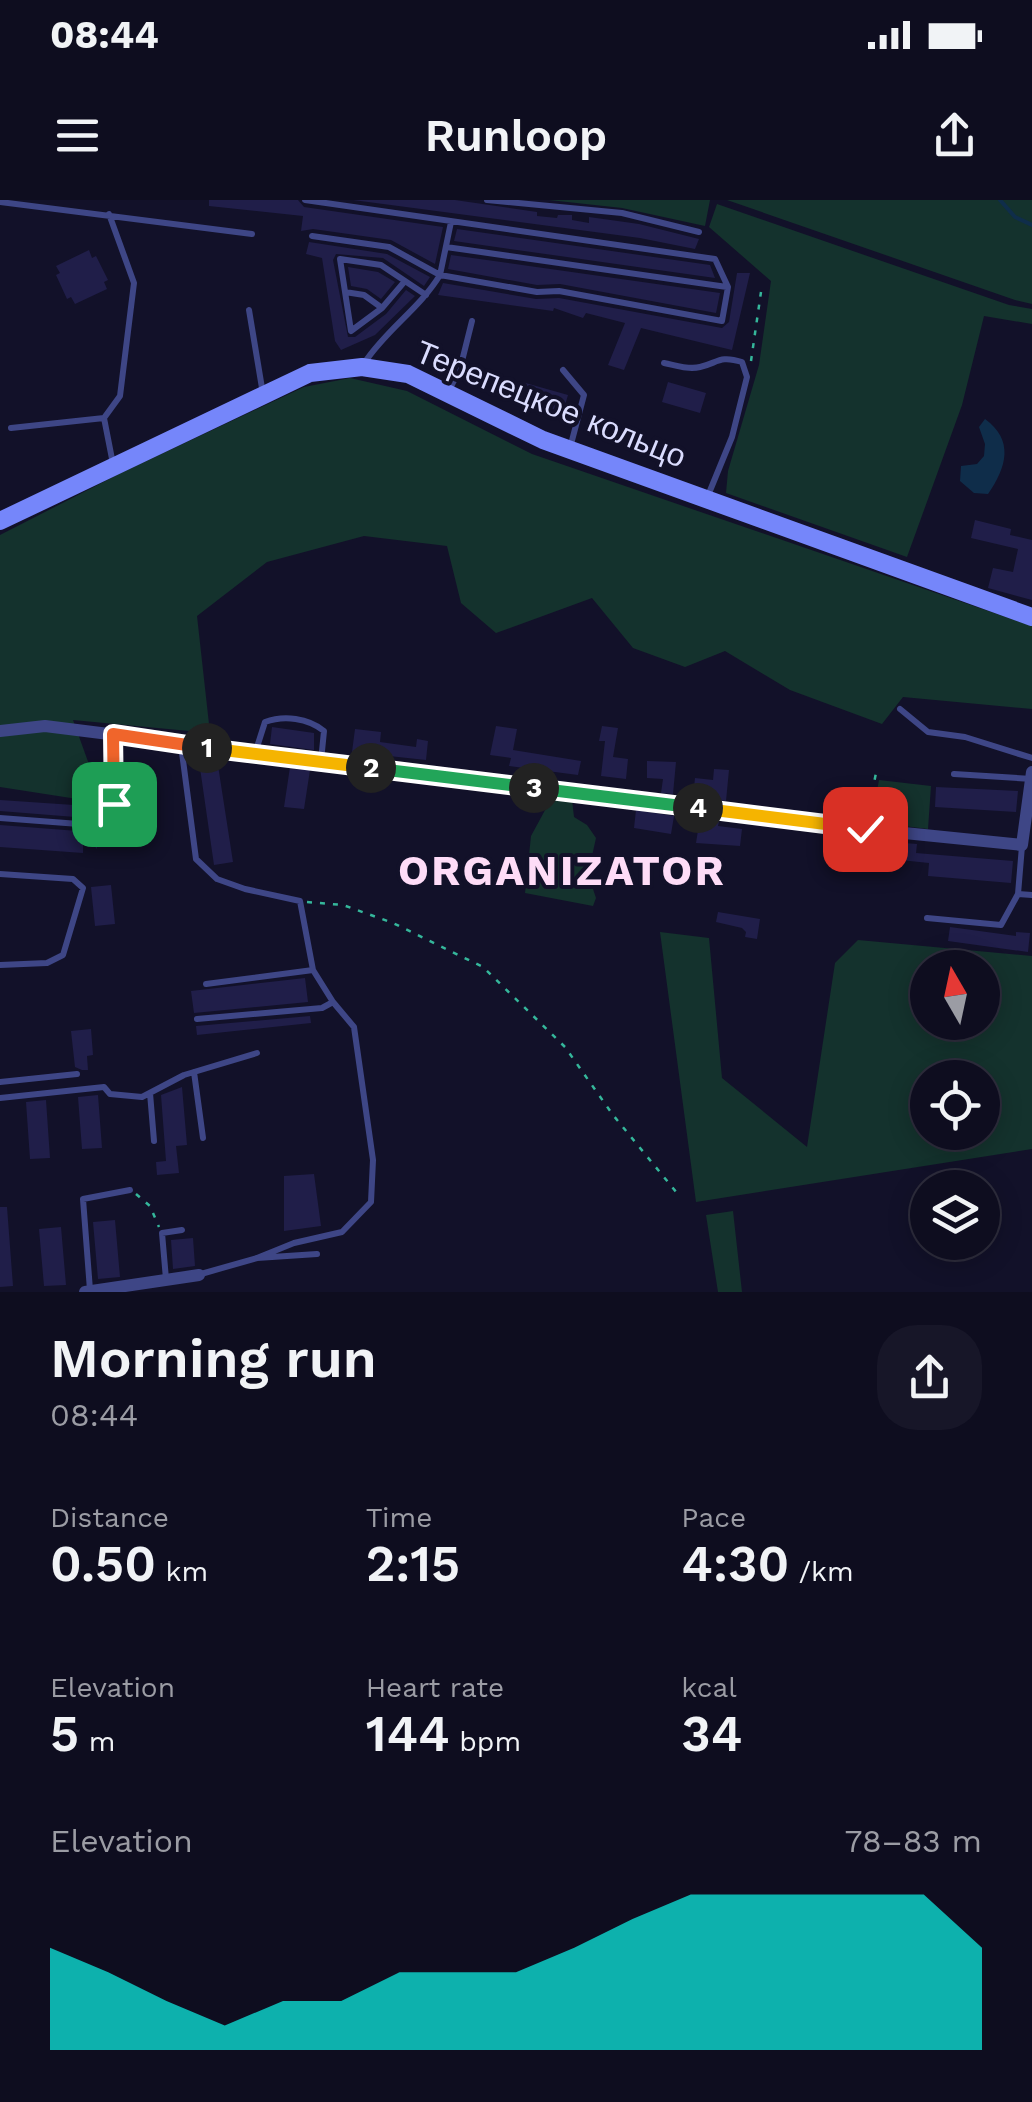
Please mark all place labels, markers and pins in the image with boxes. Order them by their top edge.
pin: 1 [182,723,232,773]
pin: 2 [346,743,396,793]
pin [72,762,157,847]
pin: 3 [509,763,559,813]
pin: 4 [673,783,723,833]
pin [823,787,908,872]

